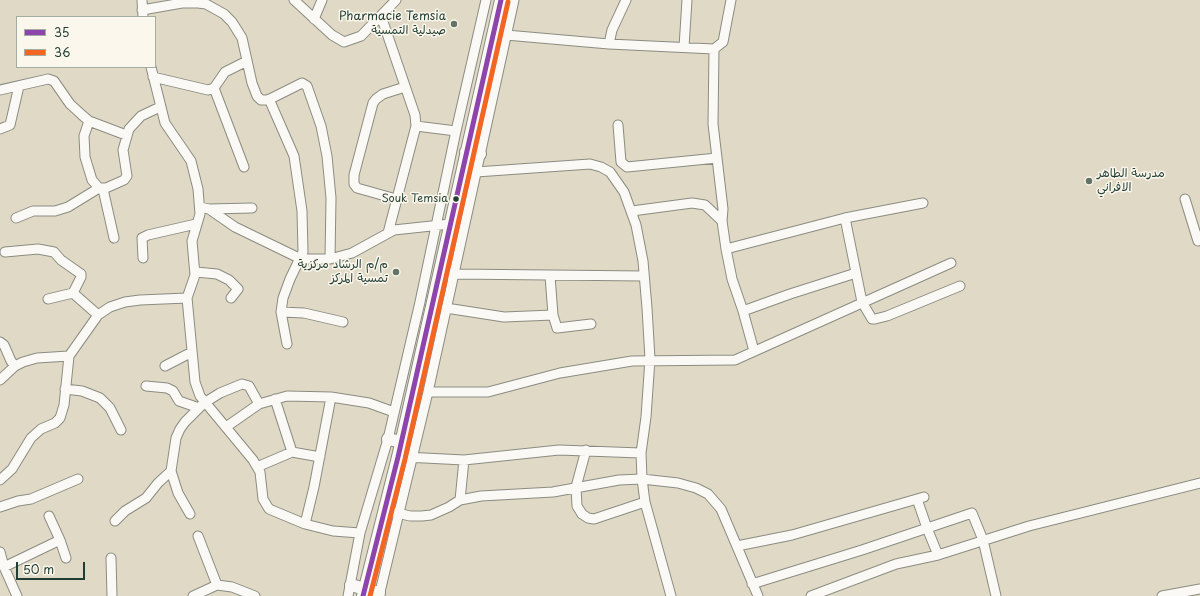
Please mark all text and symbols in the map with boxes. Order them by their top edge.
place label: Pharmacie Temsia صيدلية التمسية [339,10,446,38]
legend [16,16,156,68]
marker: Pharmacie Temsia صيدلية التمسية [449,19,459,29]
text: 35 [54,23,69,41]
text: 36 [54,43,70,61]
place label: مدرسة الطاهر الافراني [1097,167,1165,195]
marker: مدرسة الطاهر الافراني [1084,176,1094,186]
place label: Souk Temsia [381,192,448,206]
marker: Souk Temsia [451,194,461,204]
place label: م/م الرشاد مركزية تمسية المركز [298,258,388,286]
marker: م/م الرشاد مركزية تمسية المركز [391,267,401,277]
scale bar [18,554,87,580]
text: 50 m [23,560,54,578]

